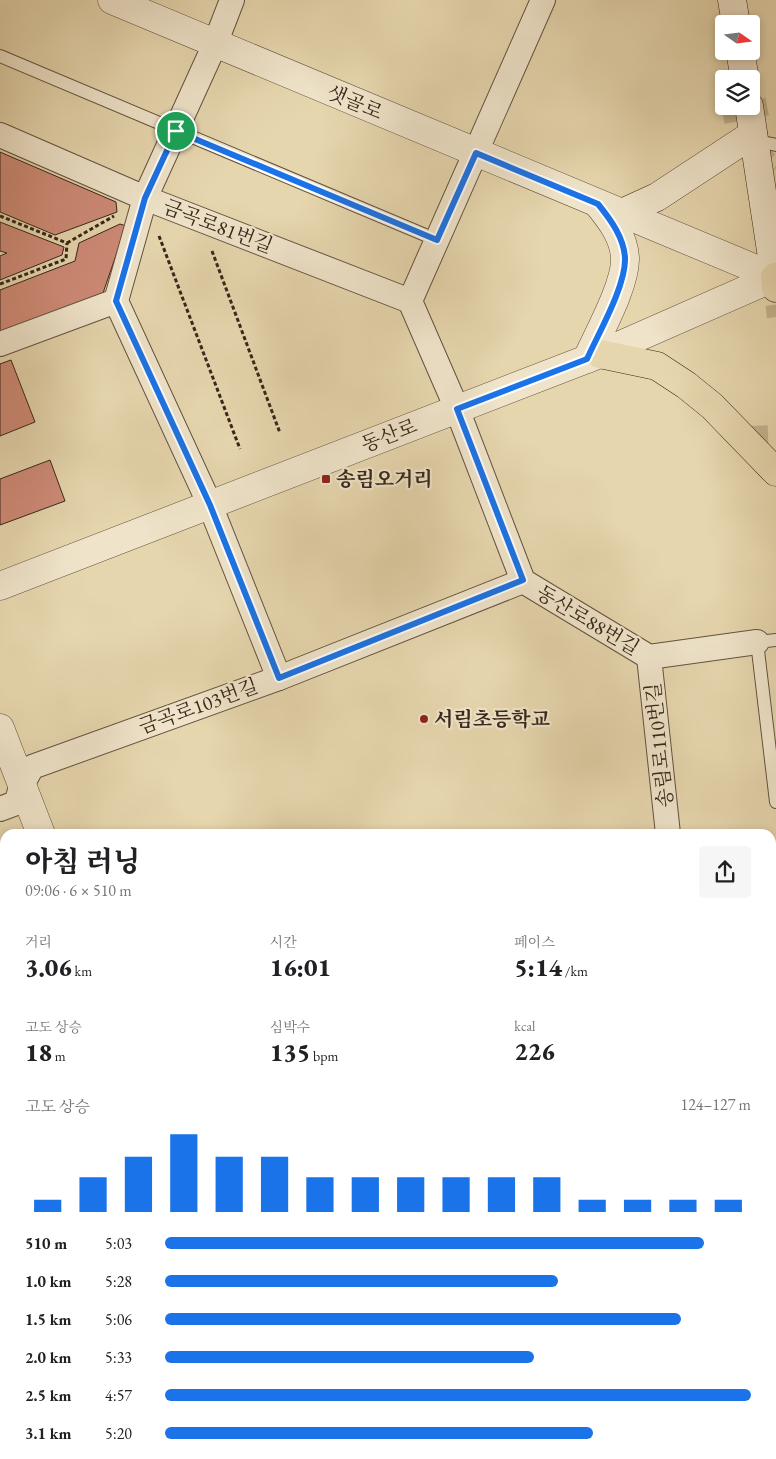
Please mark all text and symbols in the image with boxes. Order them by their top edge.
north arrow [715,15,760,60]
map controls [715,15,760,115]
button: layers [715,70,760,115]
street label: 샛골로 [323,79,387,125]
pin [155,110,197,152]
icon: arrive [162,117,190,145]
street label: 금곡로81번길 [159,193,277,259]
street label: 동산로 [357,412,421,458]
place label: 송림오거리 [336,466,433,492]
marker: 송림오거리 [320,473,332,485]
street label: 동산로88번길 [532,579,644,661]
street label: 금곡로103번길 [135,672,261,740]
street label: 송림로110번길 [640,681,678,809]
place label: 서림초등학교 [434,706,551,732]
marker: 서림초등학교 [418,713,430,725]
text: 아침 러닝 [25,843,140,879]
button: share [699,846,751,898]
text: 09:06 · 6 × 510 m [25,880,132,901]
text: 거리 [25,933,52,951]
text: 시간 [270,933,297,951]
text: 페이스 [514,933,555,951]
text: 3.06 [25,951,72,983]
text: 16:01 [270,951,331,983]
text: 5:14 [514,951,562,983]
text: km [72,962,92,980]
text: /km [562,962,588,980]
text: kcal [514,1017,535,1035]
text: 고도 상승 [25,1018,82,1036]
text: 심박수 [270,1018,310,1036]
text: 226 [514,1035,555,1067]
text: 18 [25,1036,52,1068]
text: 135 [270,1036,310,1068]
text: m [52,1047,66,1065]
text: bpm [310,1047,338,1065]
text: 124–127 m [680,1094,751,1115]
text: 고도 상승 [25,1096,90,1117]
text: 510 m [25,1233,67,1254]
text: 5:03 [105,1233,132,1254]
text: 1.0 km [25,1271,71,1292]
text: 5:28 [105,1271,132,1292]
text: 1.5 km [25,1309,71,1330]
text: 5:06 [105,1309,132,1330]
text: 2.0 km [25,1347,71,1368]
text: 5:33 [105,1347,132,1368]
text: 2.5 km [25,1385,71,1406]
text: 4:57 [105,1385,132,1406]
text: 3.1 km [25,1423,71,1444]
text: 5:20 [105,1423,132,1444]

